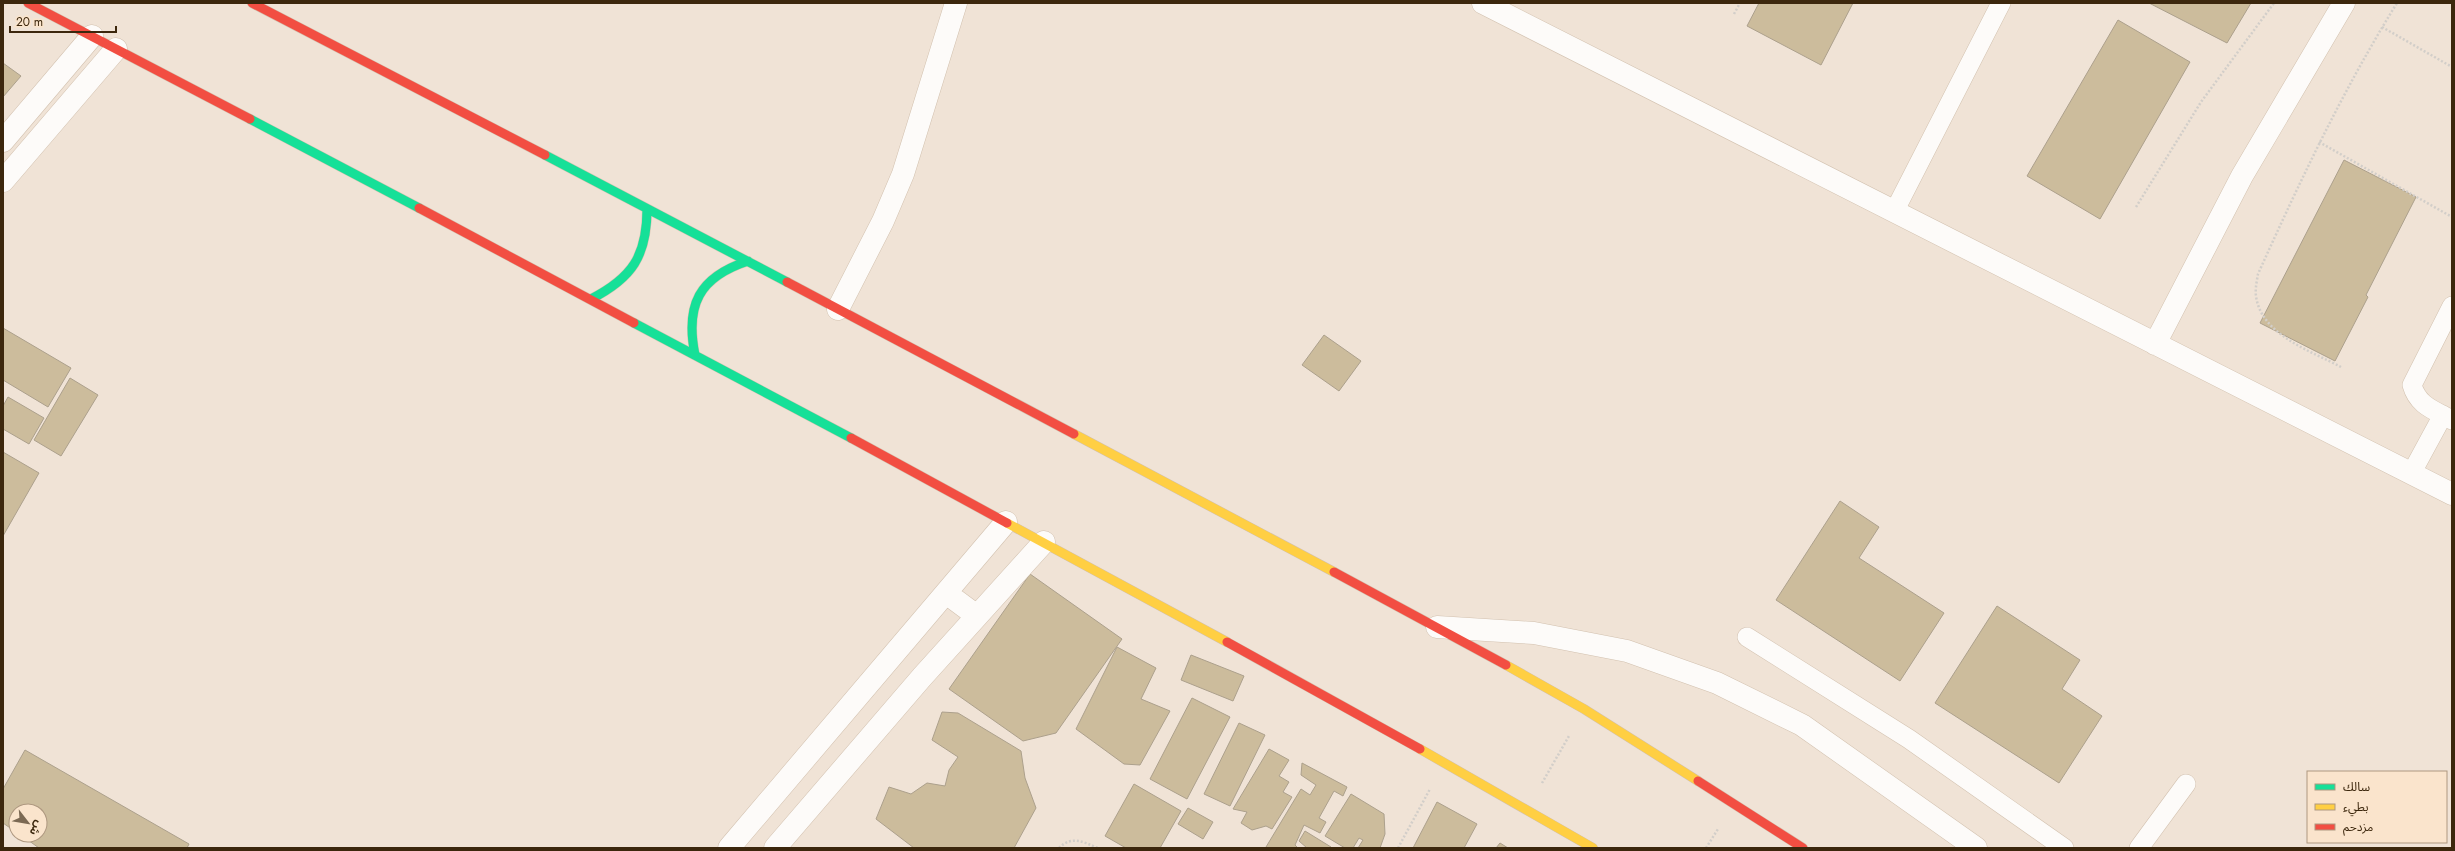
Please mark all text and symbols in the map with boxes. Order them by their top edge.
scale bar [10,8,116,34]
text: 20 m [16,13,43,31]
legend [2307,771,2447,843]
text: سالك [2343,778,2370,796]
text: بطيء [2343,798,2369,817]
north arrow [8,803,48,843]
text: ش [26,818,47,839]
text: مزدحم [2343,818,2373,836]

